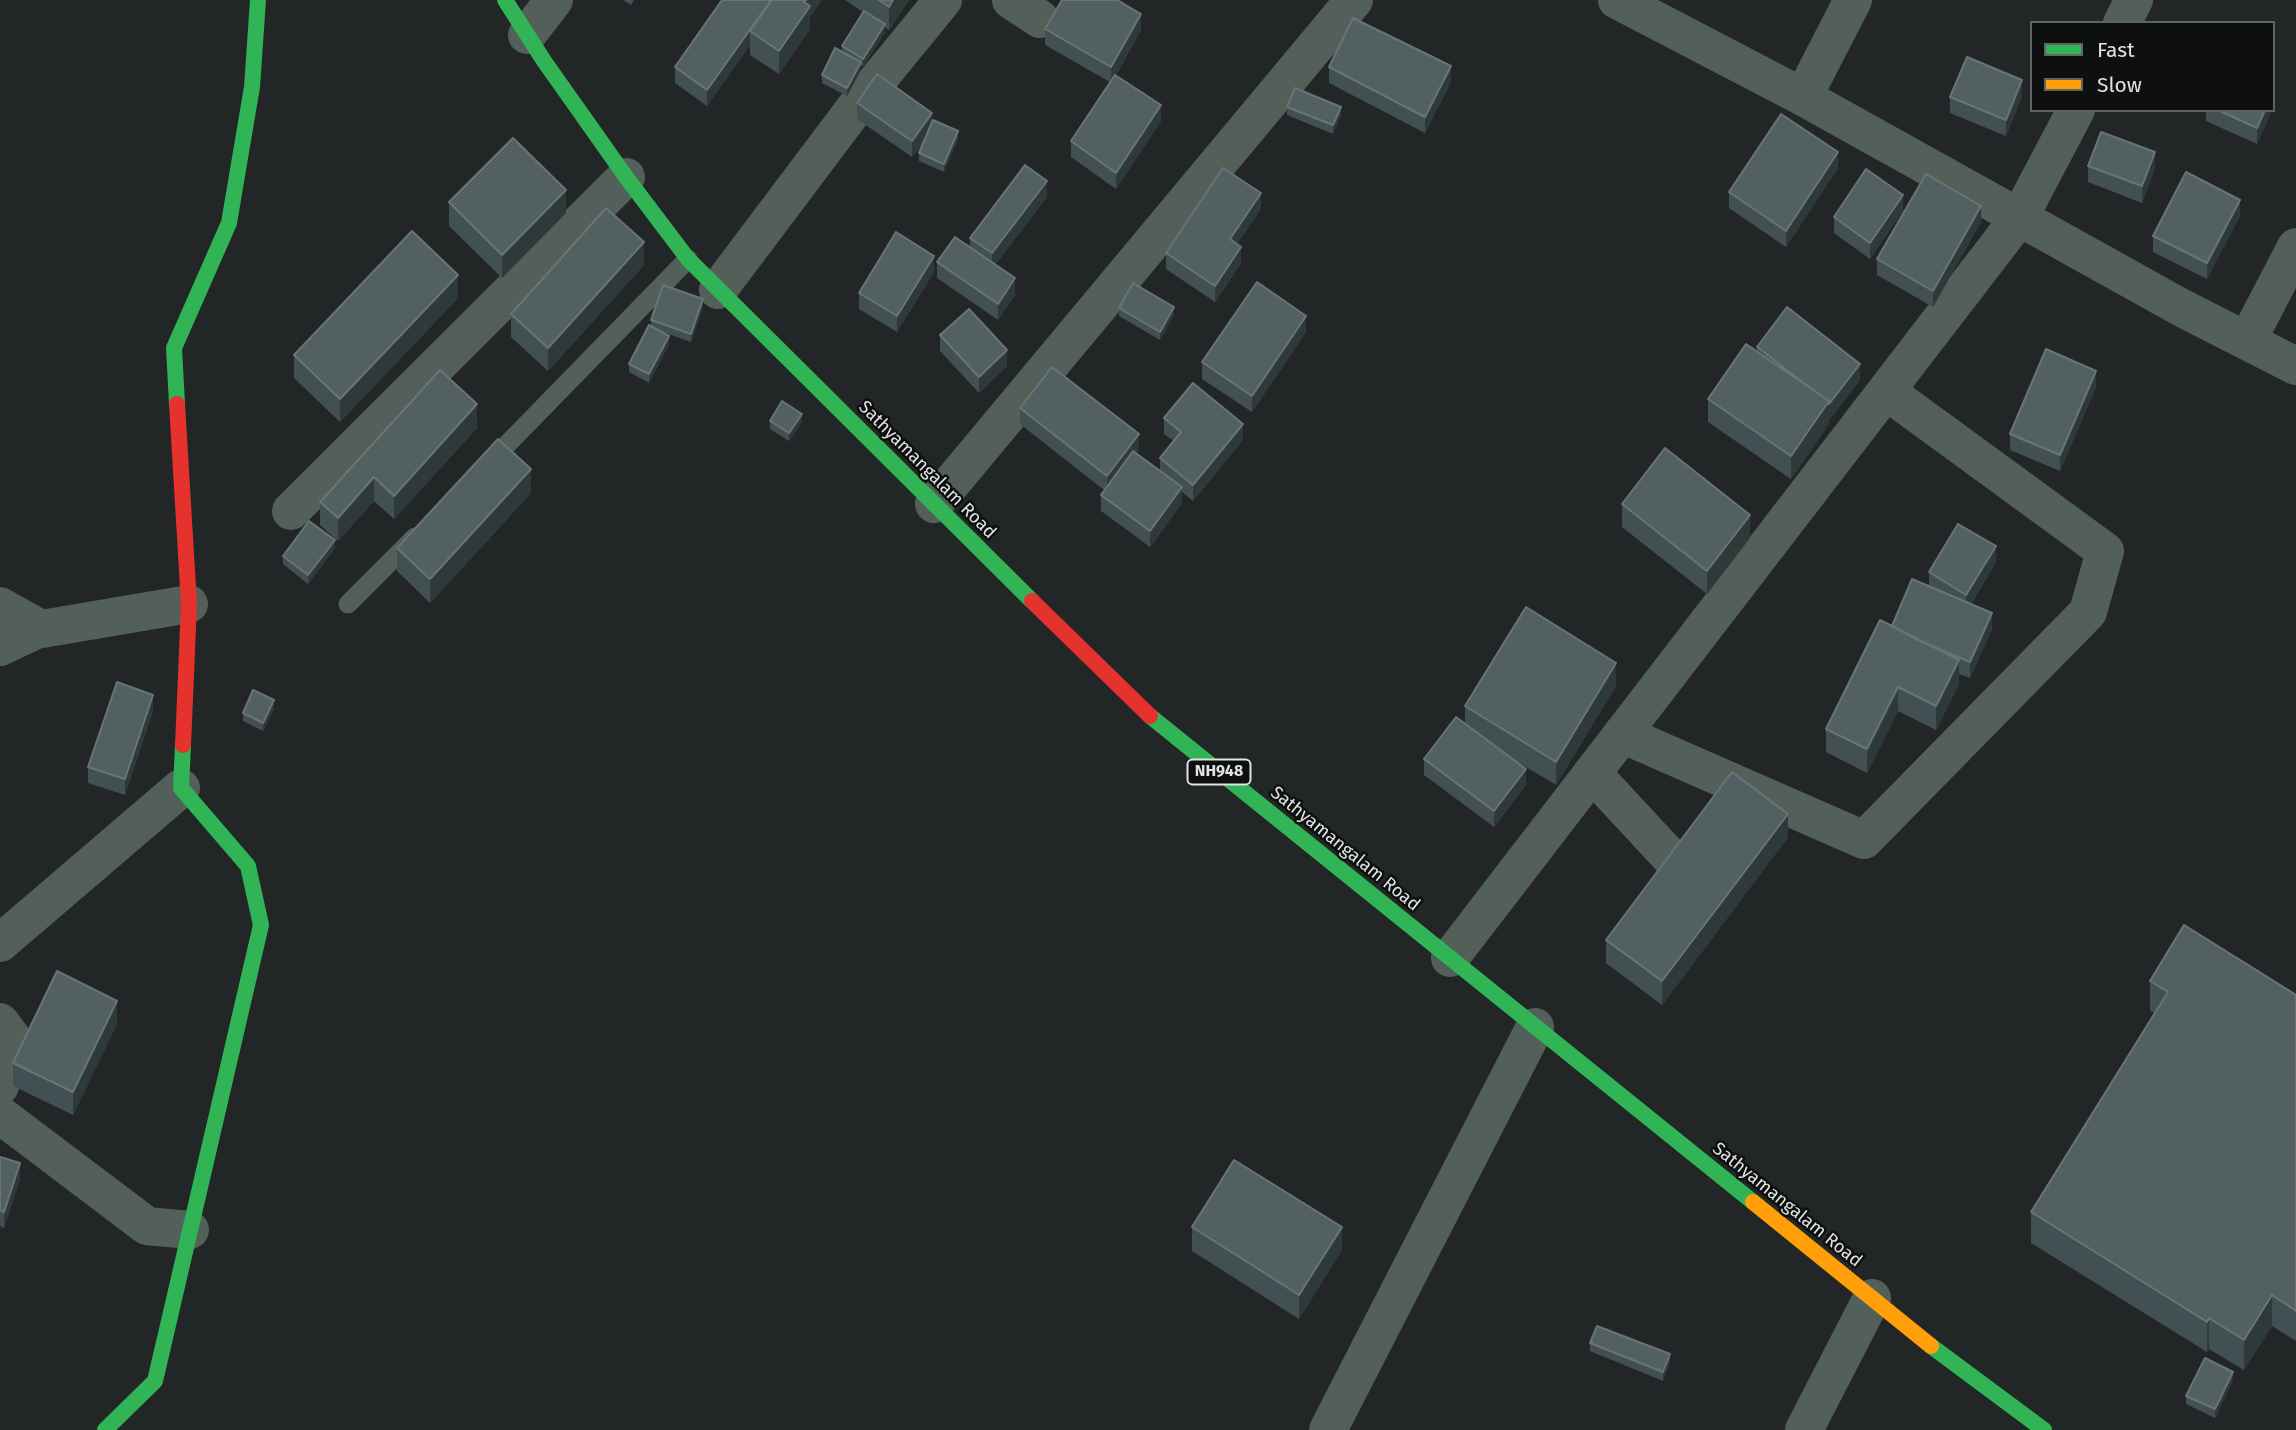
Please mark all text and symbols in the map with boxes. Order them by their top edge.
legend [2030,21,2275,112]
text: Fast [2097,37,2135,63]
text: Slow [2097,72,2142,98]
street label: Sathyamangalam Road [854,397,1000,543]
road number: NH948 [1188,760,1250,785]
street label: Sathyamangalam Road [1266,782,1424,916]
street label: Sathyamangalam Road [1708,1138,1866,1272]

